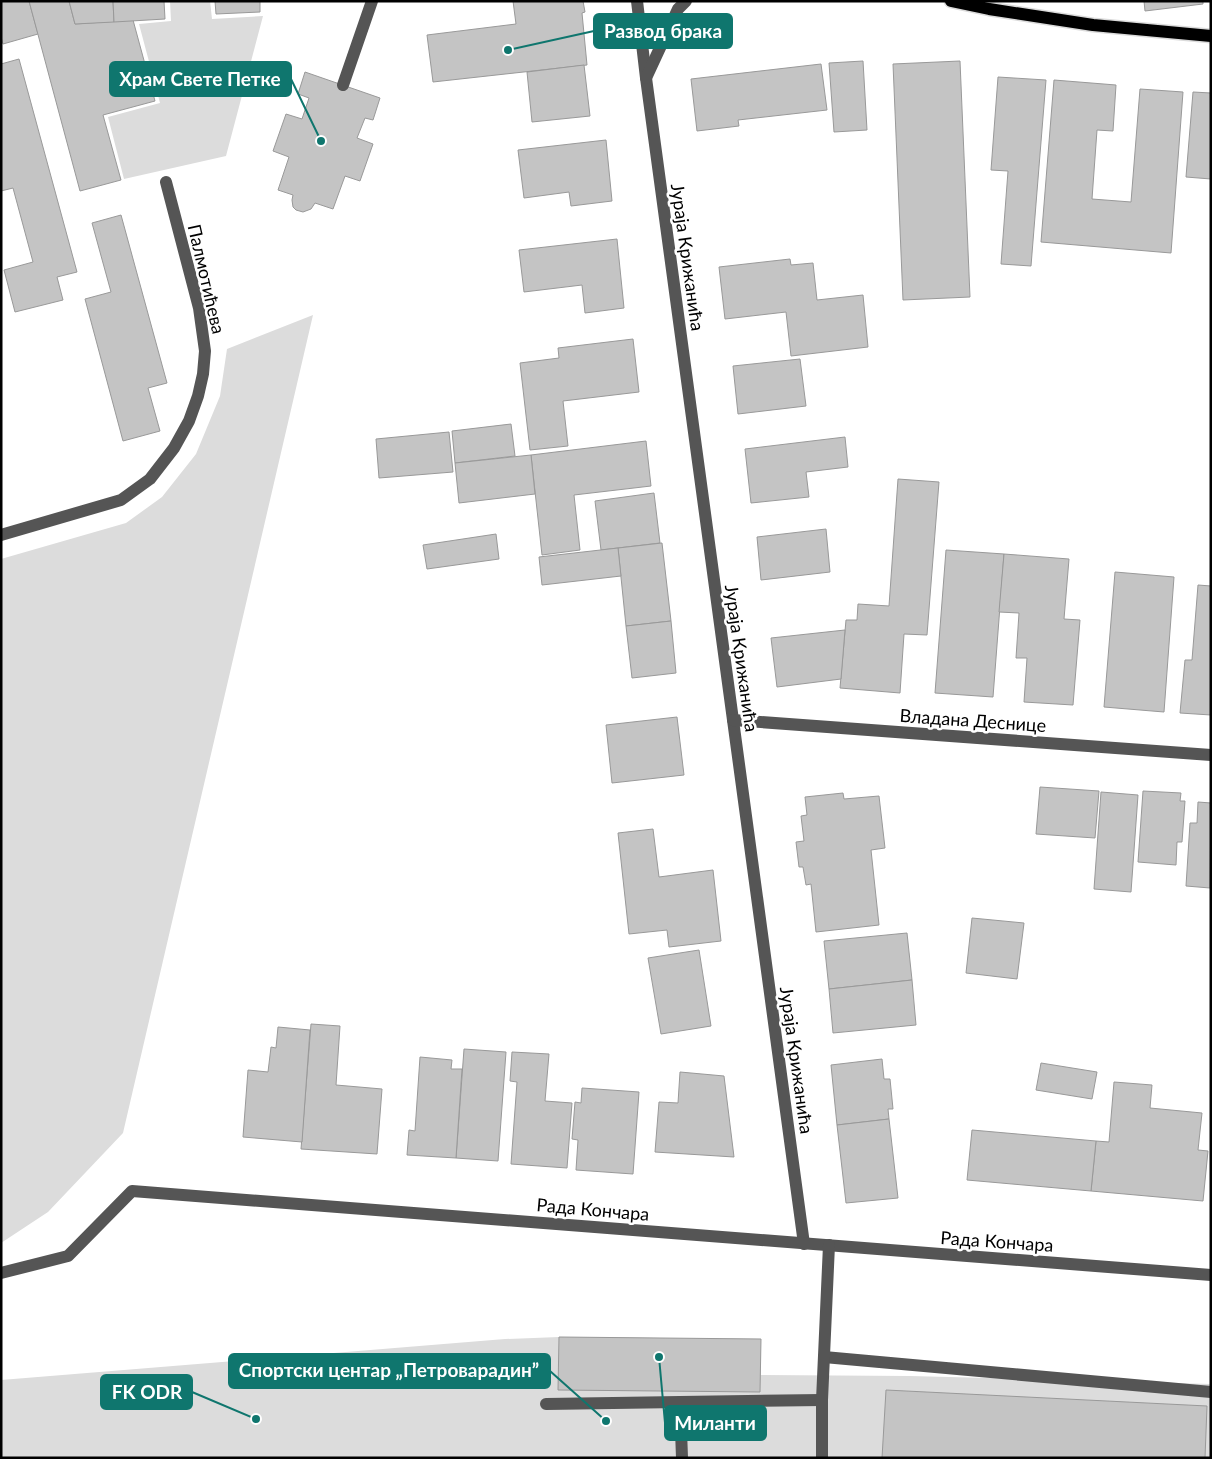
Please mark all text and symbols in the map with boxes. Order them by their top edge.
callout: Развод брака [594,14,732,48]
text: Развод брака [604,19,722,42]
callout: Храм Свете Петке [110,62,291,96]
text: Храм Свете Петке [119,67,281,90]
street label: Јураја Крижанића [667,182,709,332]
street label: Палмотићева [184,222,230,336]
street label: Јураја Крижанића [721,583,763,733]
street label: Владана Деснице [899,704,1047,736]
street label: Јураја Крижанића [776,985,818,1135]
street label: Рада Кончара [536,1193,650,1225]
street label: Рада Кончара [940,1226,1054,1256]
callout: Спортски центар „Петроварадин” [229,1354,550,1388]
text: Спортски центар „Петроварадин” [239,1358,539,1381]
callout: FK ODR [101,1375,192,1409]
text: FK ODR [112,1380,183,1403]
callout: Миланти [665,1406,766,1440]
text: Миланти [674,1411,756,1434]

